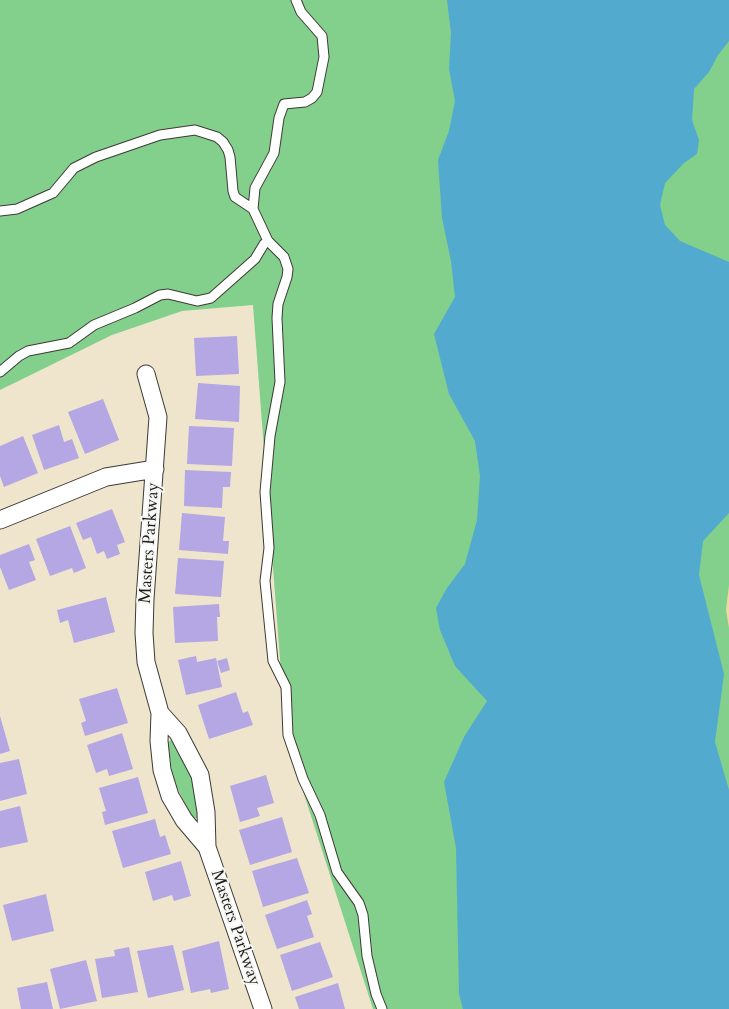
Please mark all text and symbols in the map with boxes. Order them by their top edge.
street label: Masters Parkway [136,482,164,604]
street label: Masters Parkway [206,867,264,989]

